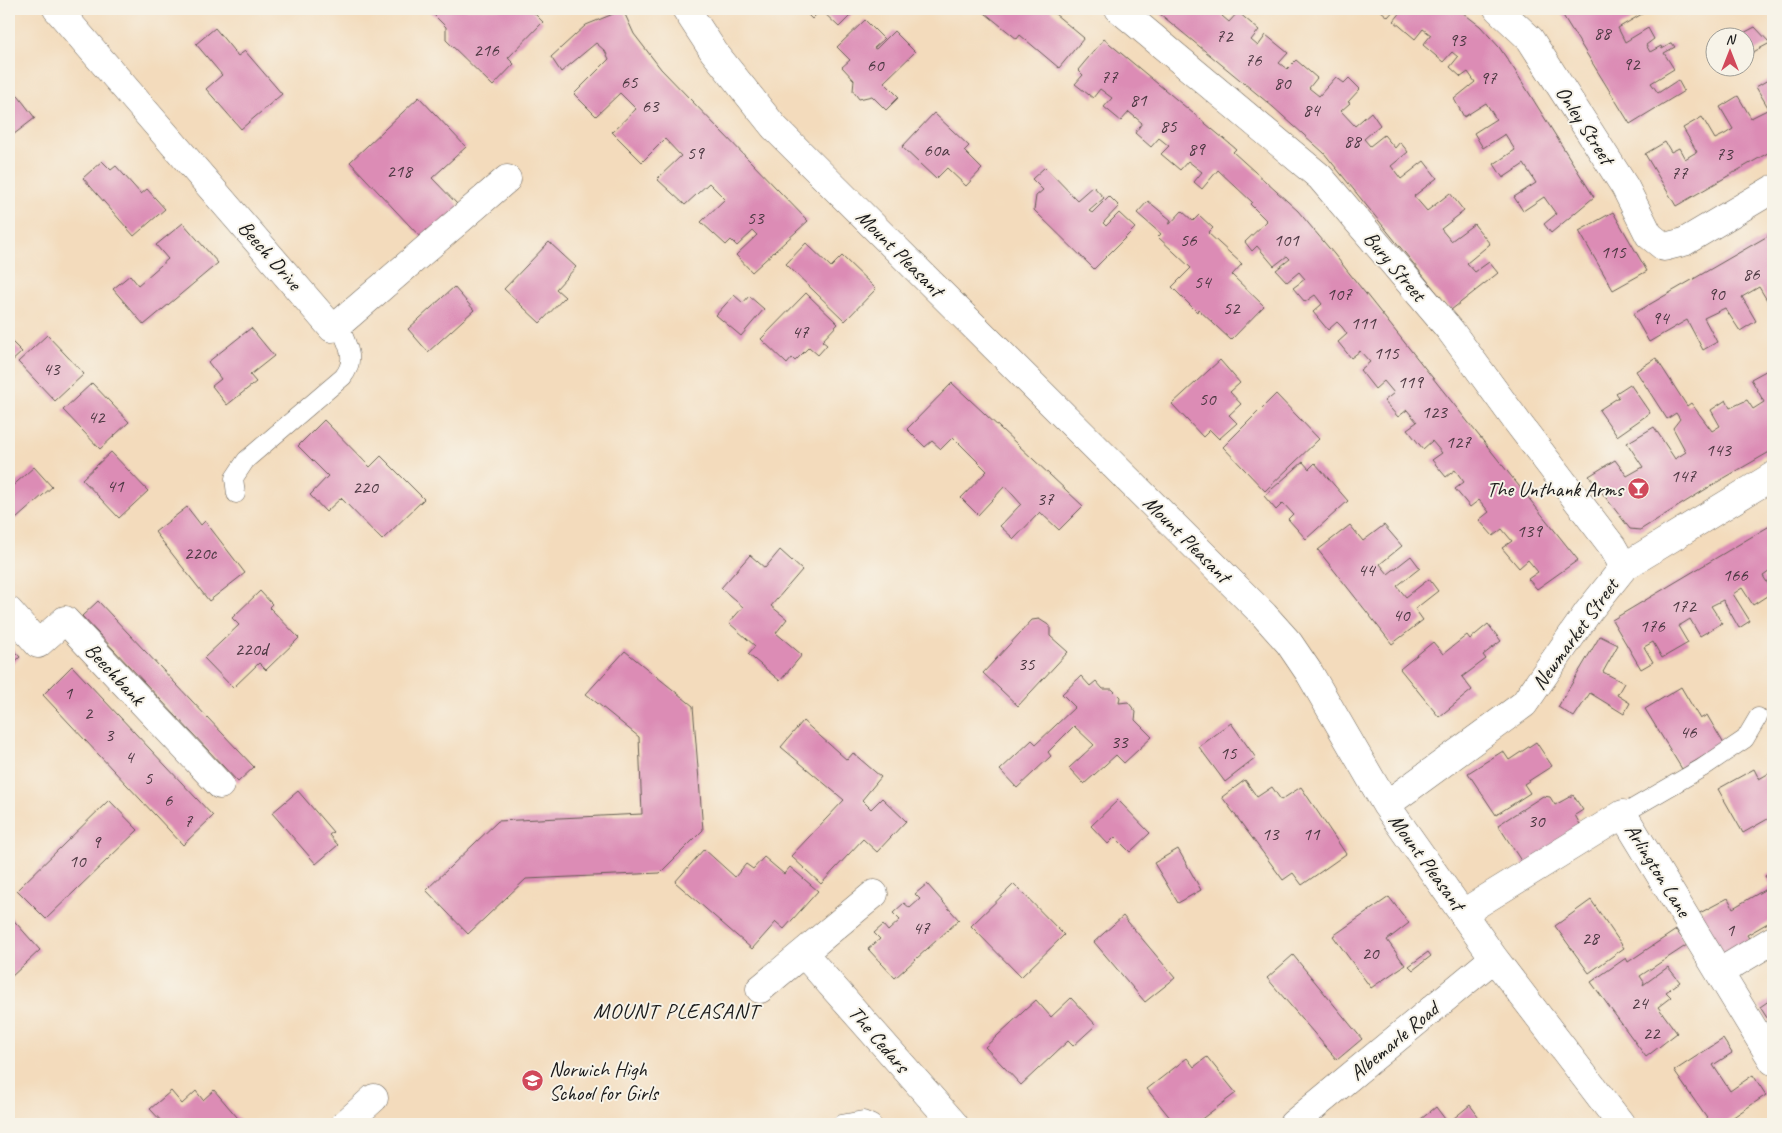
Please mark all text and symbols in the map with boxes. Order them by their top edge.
house number: 88 [1593,21,1613,45]
house number: 72 [1215,24,1234,48]
house number: 93 [1448,28,1467,52]
north arrow [1704,28,1754,78]
text: N [1726,31,1737,48]
house number: 216 [473,38,500,62]
house number: 76 [1244,48,1263,72]
house number: 92 [1622,52,1641,76]
house number: 60 [866,53,885,77]
house number: 77 [1100,65,1119,89]
house number: 97 [1479,66,1498,90]
house number: 65 [620,70,639,94]
house number: 80 [1273,71,1292,95]
street label: Onley Street [1550,81,1622,172]
house number: 81 [1129,88,1148,112]
house number: 63 [641,94,660,118]
house number: 84 [1302,98,1322,122]
house number: 85 [1159,114,1178,138]
house number: 88 [1343,129,1363,153]
house number: 89 [1187,137,1206,161]
house number: 60a [923,138,950,162]
house number: 59 [686,141,705,165]
house number: 73 [1715,142,1734,166]
house number: 218 [386,159,414,183]
house number: 77 [1670,161,1689,185]
street label: Mount Pleasant [851,204,951,304]
house number: 53 [746,206,765,230]
street label: Beech Drive [233,215,309,297]
street label: Bury Street [1358,226,1433,308]
house number: 56 [1179,228,1198,252]
house number: 101 [1273,228,1300,252]
house number: 115 [1600,240,1627,264]
house number: 86 [1742,262,1761,286]
house number: 54 [1193,270,1213,294]
house number: 107 [1326,282,1353,306]
house number: 90 [1707,282,1726,306]
house number: 52 [1222,296,1241,320]
house number: 94 [1651,306,1671,330]
house number: 111 [1350,311,1377,335]
house number: 47 [791,320,810,344]
house number: 115 [1373,341,1400,365]
house number: 43 [42,357,61,381]
house number: 119 [1397,370,1424,394]
house number: 50 [1198,387,1217,411]
house number: 123 [1421,400,1448,424]
house number: 42 [87,405,106,429]
house number: 127 [1445,430,1472,454]
house number: 143 [1705,438,1732,462]
house number: 147 [1670,464,1697,488]
house number: 41 [106,474,125,498]
house number: 220 [352,475,379,499]
place label: The Unthank Arms [1487,476,1625,502]
bar icon: The Unthank Arms [1627,477,1651,501]
house number: 37 [1036,487,1055,511]
street label: Mount Pleasant [1138,490,1238,590]
house number: 139 [1516,519,1543,543]
house number: 220c [184,541,217,565]
house number: 44 [1357,558,1377,582]
house number: 166 [1722,563,1749,587]
street label: Newmarket Street [1526,572,1625,695]
house number: 172 [1670,594,1697,618]
house number: 40 [1392,603,1411,627]
house number: 176 [1639,614,1666,638]
street label: Beechbank [79,637,151,712]
house number: 220d [234,637,271,661]
house number: 35 [1017,652,1036,676]
house number: 1 [64,681,74,705]
house number: 2 [84,701,94,725]
house number: 46 [1679,720,1698,744]
house number: 3 [105,723,115,747]
house number: 33 [1110,730,1129,754]
house number: 15 [1219,741,1238,765]
house number: 4 [125,745,136,769]
house number: 5 [144,766,154,790]
house number: 6 [164,788,174,812]
house number: 7 [184,809,194,833]
street label: Mount Pleasant [1383,809,1473,918]
house number: 30 [1527,809,1546,833]
street label: Arlington Lane [1619,819,1698,923]
house number: 13 [1261,822,1280,846]
house number: 11 [1302,822,1321,846]
house number: 9 [92,830,102,854]
house number: 10 [68,849,87,873]
house number: 47 [912,916,931,940]
house number: 1 [1726,918,1736,942]
house number: 28 [1581,926,1601,950]
house number: 20 [1361,941,1380,965]
house number: 24 [1630,991,1650,1015]
street label: Albemarle Road [1344,994,1446,1086]
district label: MOUNT PLEASANT [593,997,763,1025]
street label: The Cedars [843,1000,916,1079]
house number: 22 [1642,1021,1661,1045]
place label: Norwich High School for Girls [549,1056,660,1106]
school or university icon: Norwich High School for Girls [521,1069,545,1093]

